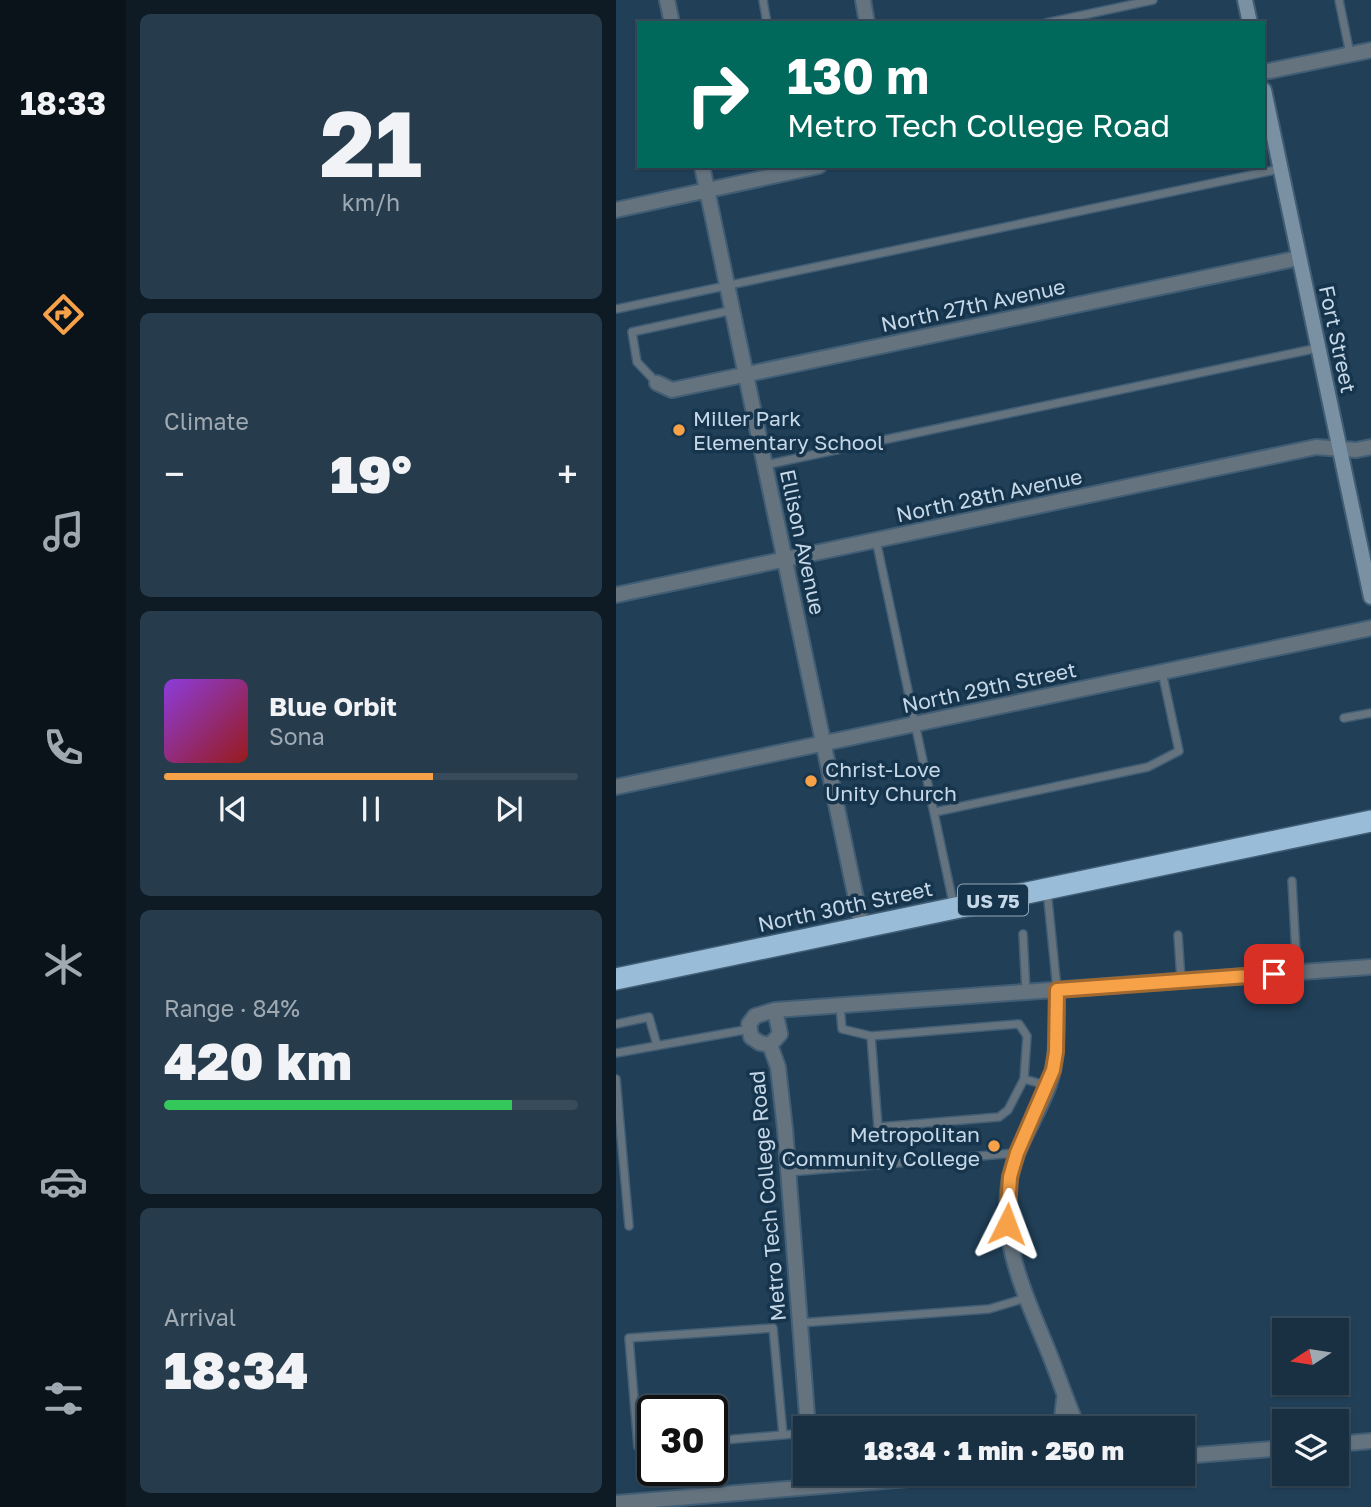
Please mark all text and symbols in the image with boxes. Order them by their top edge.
text: 130 m [787,46,929,105]
icon: right [672,49,763,140]
text: 18:33 [20,84,106,122]
text: 21 [320,88,422,197]
text: Metro Tech College Road [787,106,1170,144]
text: km/h [342,188,400,216]
street label: North 27th Avenue [878,273,1068,337]
street label: Fort Street [1314,283,1362,395]
icon: directions [39,290,88,339]
place label: Miller Park Elementary School [693,405,884,455]
text: Climate [164,407,249,435]
marker: Miller Park Elementary School [671,422,687,438]
text: 19° [330,442,412,504]
text: − [164,451,185,496]
text: + [557,451,578,496]
street label: North 28th Avenue [894,463,1084,527]
street label: Ellison Avenue [775,467,831,617]
icon: music [39,507,88,556]
street label: North 29th Street [900,656,1078,718]
text: Blue Orbit [269,691,397,722]
text: Sona [269,722,325,750]
icon: phone [39,723,88,772]
place label: Christ-Love Unity Church [825,756,957,806]
marker: Christ-Love Unity Church [803,773,819,789]
icon: previous [214,790,252,828]
icon: pause [352,790,390,828]
icon: next [490,790,528,828]
street label: North 30th Street [755,875,935,937]
road number: US 75 [958,885,1028,916]
icon: climate [39,940,88,989]
pin [1244,944,1304,1004]
icon: arrive [1255,955,1293,993]
text: Range · 84% [164,994,300,1022]
text: 420 km [164,1029,352,1091]
street label: Metro Tech College Road [743,1070,791,1322]
place label: Metropolitan Community College [781,1121,980,1171]
marker: Metropolitan Community College [986,1138,1002,1154]
icon: car [39,1157,88,1206]
position arrow [970,1187,1044,1261]
text: Arrival [164,1303,236,1331]
north arrow [1272,1318,1349,1395]
map controls [1272,1318,1349,1486]
text: 18:34 [164,1338,308,1400]
icon: filters [39,1374,88,1423]
speed limit sign: 30 [637,1395,728,1486]
button: layers [1272,1409,1349,1486]
text: 18:34 · 1 min · 250 m [864,1435,1124,1466]

